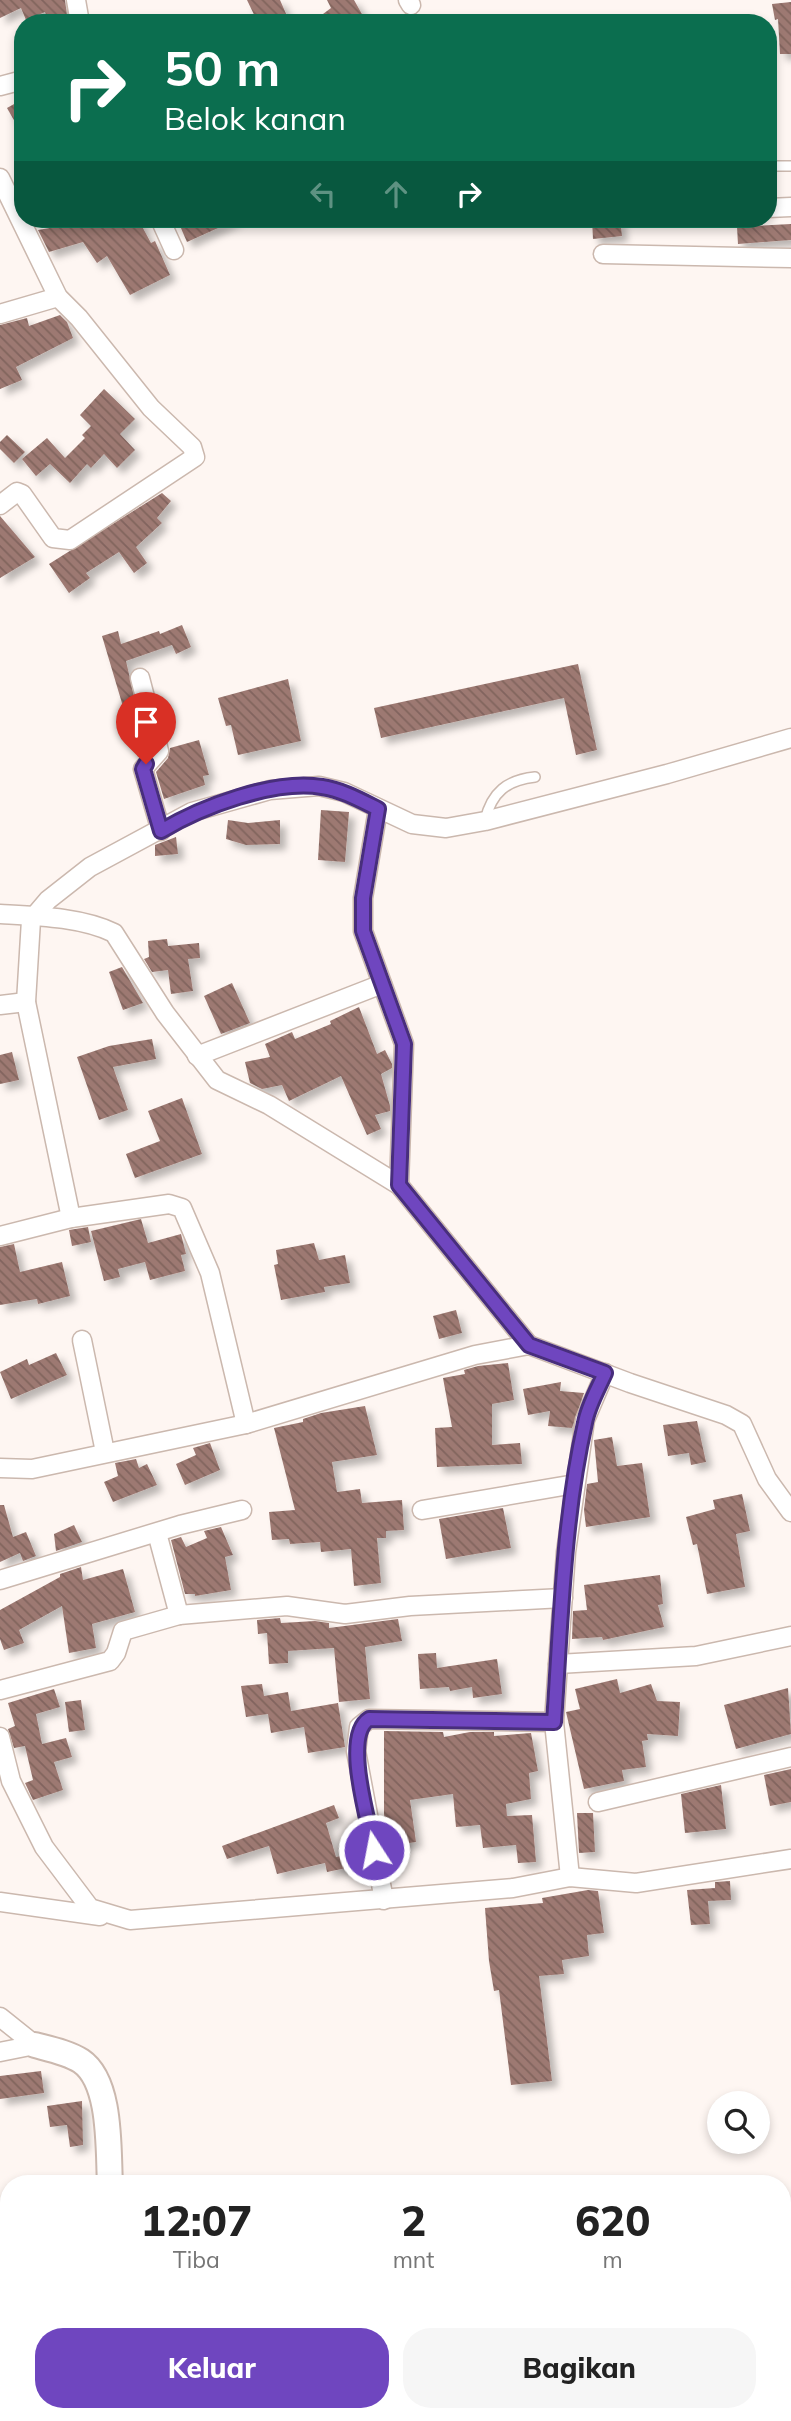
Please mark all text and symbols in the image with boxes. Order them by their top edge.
text: 50 m [164,37,280,98]
icon: right [49,42,140,133]
text: Belok kanan [164,98,346,138]
icon: left [304,175,342,213]
icon: ahead [377,175,415,213]
icon: right [450,175,488,213]
pin [116,692,176,764]
icon: arrive [127,703,165,741]
position arrow [337,1813,411,1887]
map controls [707,2091,770,2154]
button: search [707,2091,770,2154]
text: 12:07 [140,2194,252,2247]
text: 2 [401,2194,426,2247]
text: 620 [575,2194,650,2247]
text: Tiba [173,2245,220,2274]
text: mnt [393,2245,434,2274]
text: m [603,2245,623,2274]
button: Keluar [35,2328,389,2408]
button: Bagikan [403,2328,756,2408]

